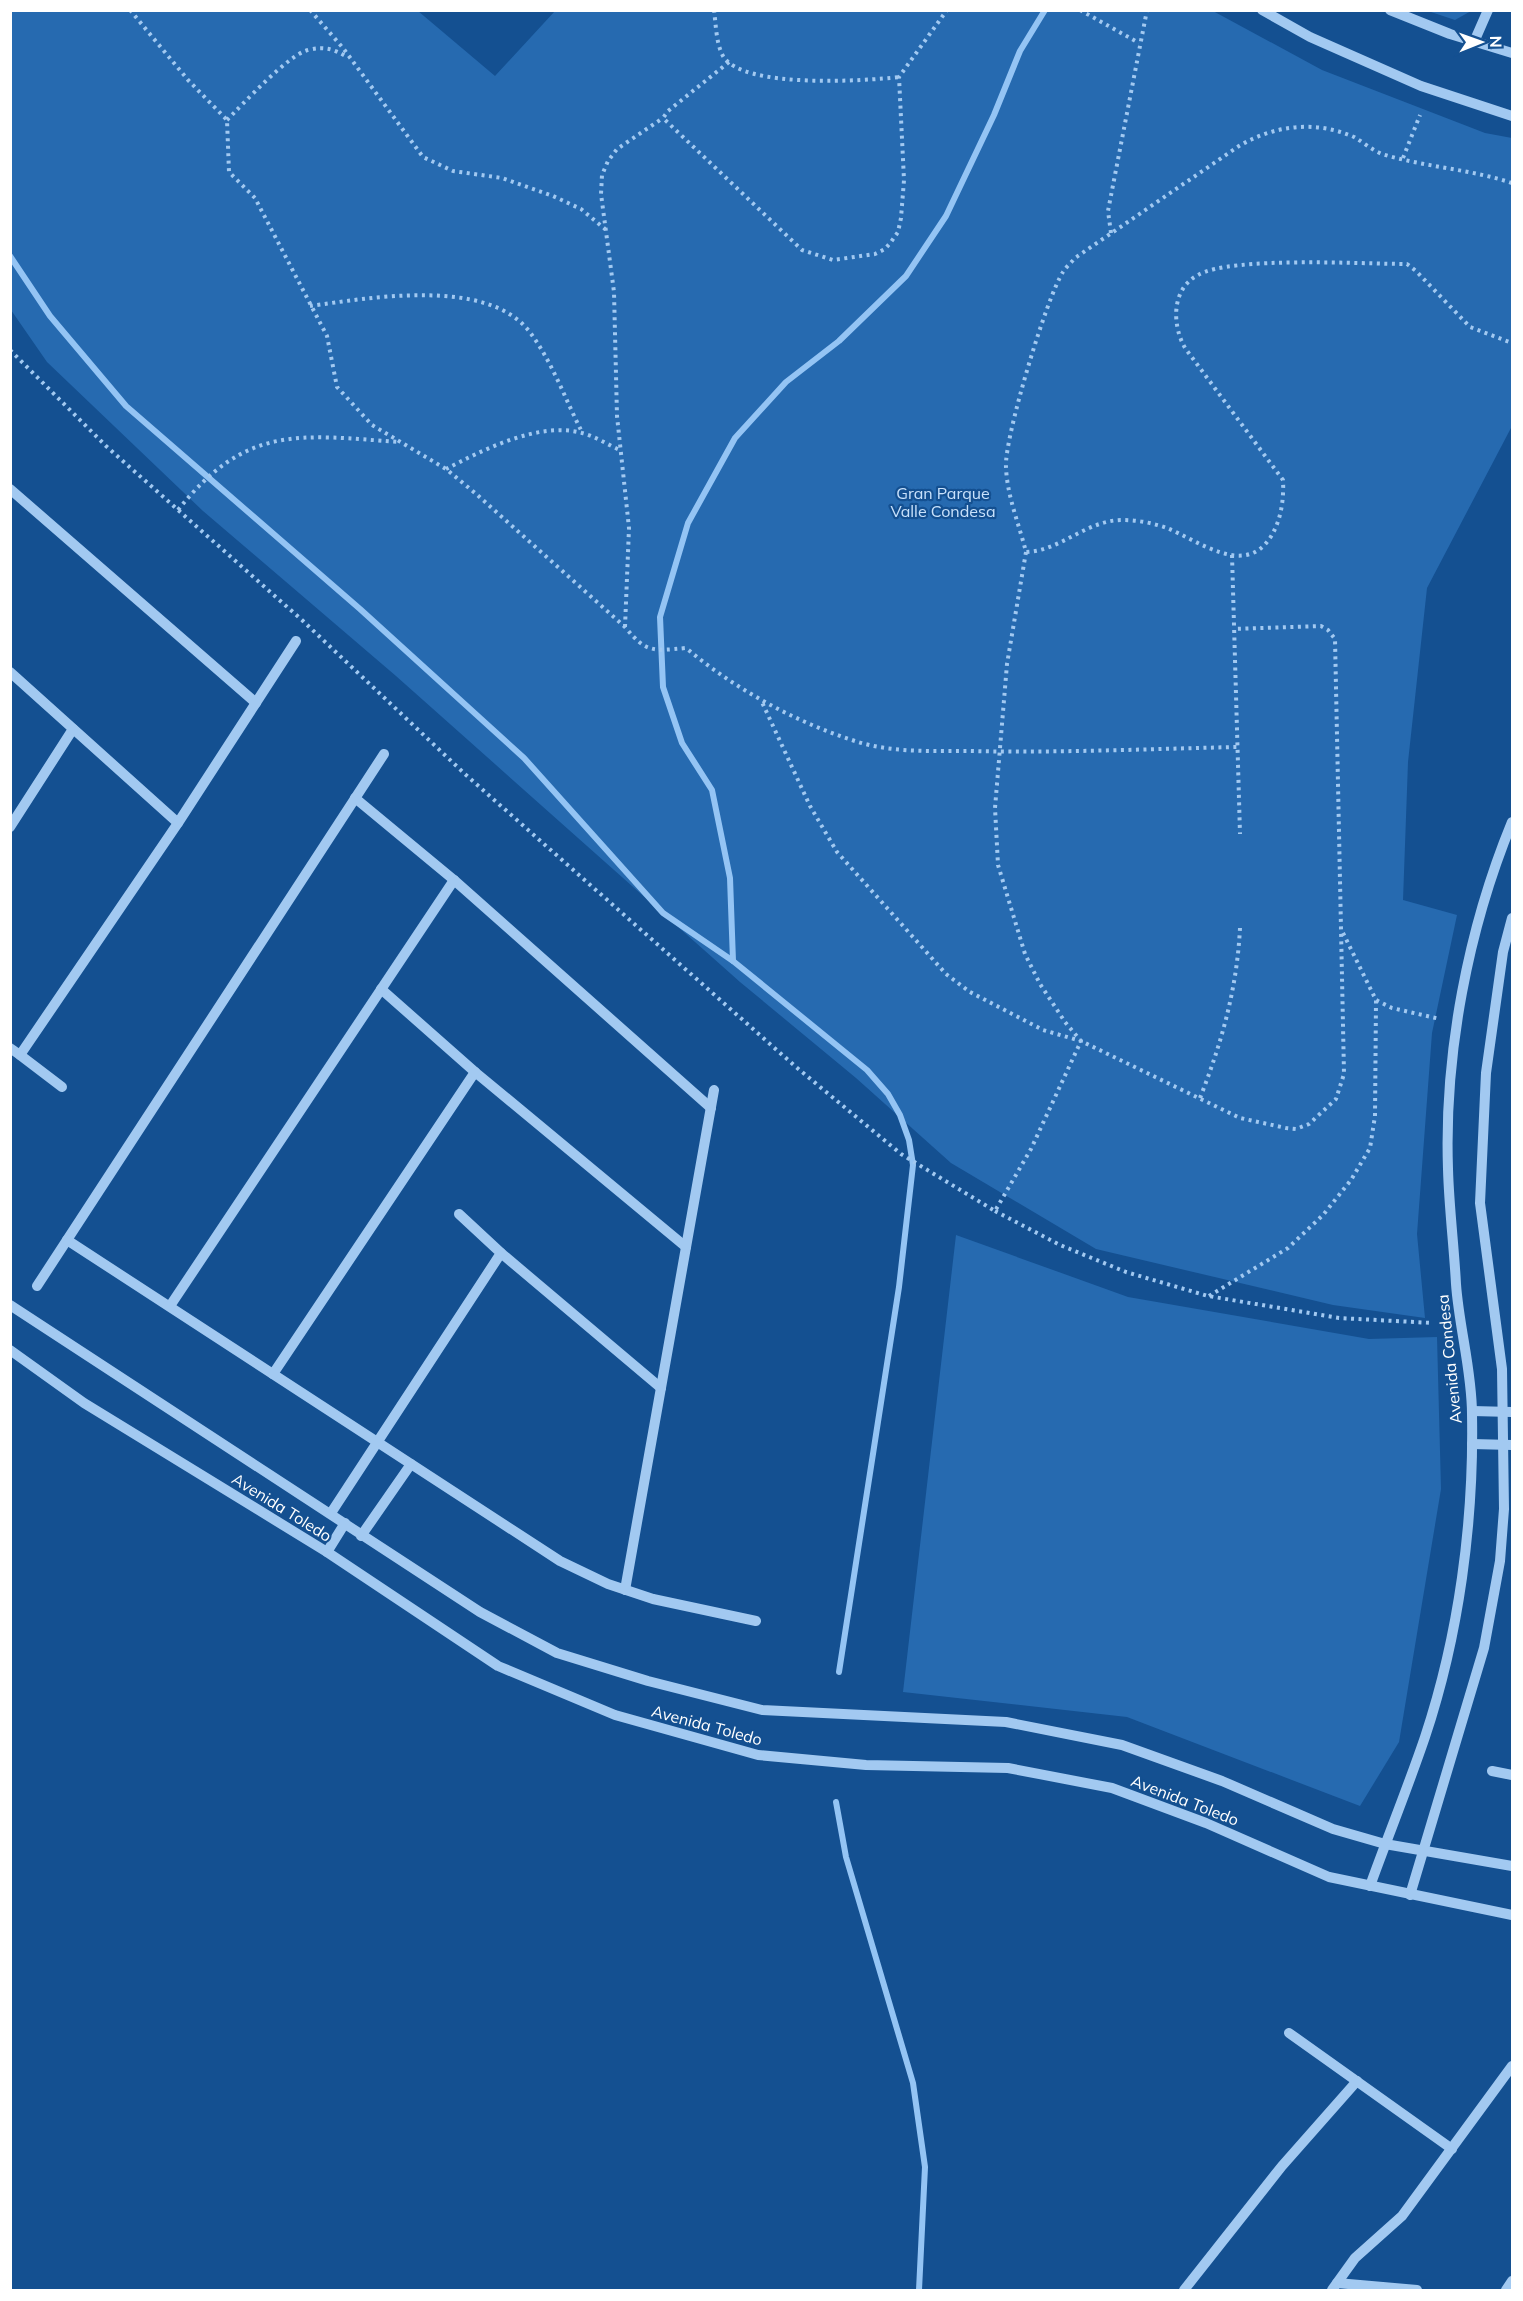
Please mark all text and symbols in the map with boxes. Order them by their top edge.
north arrow [1451,12,1511,72]
text: N [1486,36,1506,48]
park label: Gran Parque Valle Condesa [890,483,996,521]
street label: Avenida Condesa [1432,1293,1466,1425]
street label: Avenida Toledo [228,1468,336,1546]
street label: Avenida Toledo [649,1701,765,1749]
street label: Avenida Toledo [1128,1770,1242,1830]

